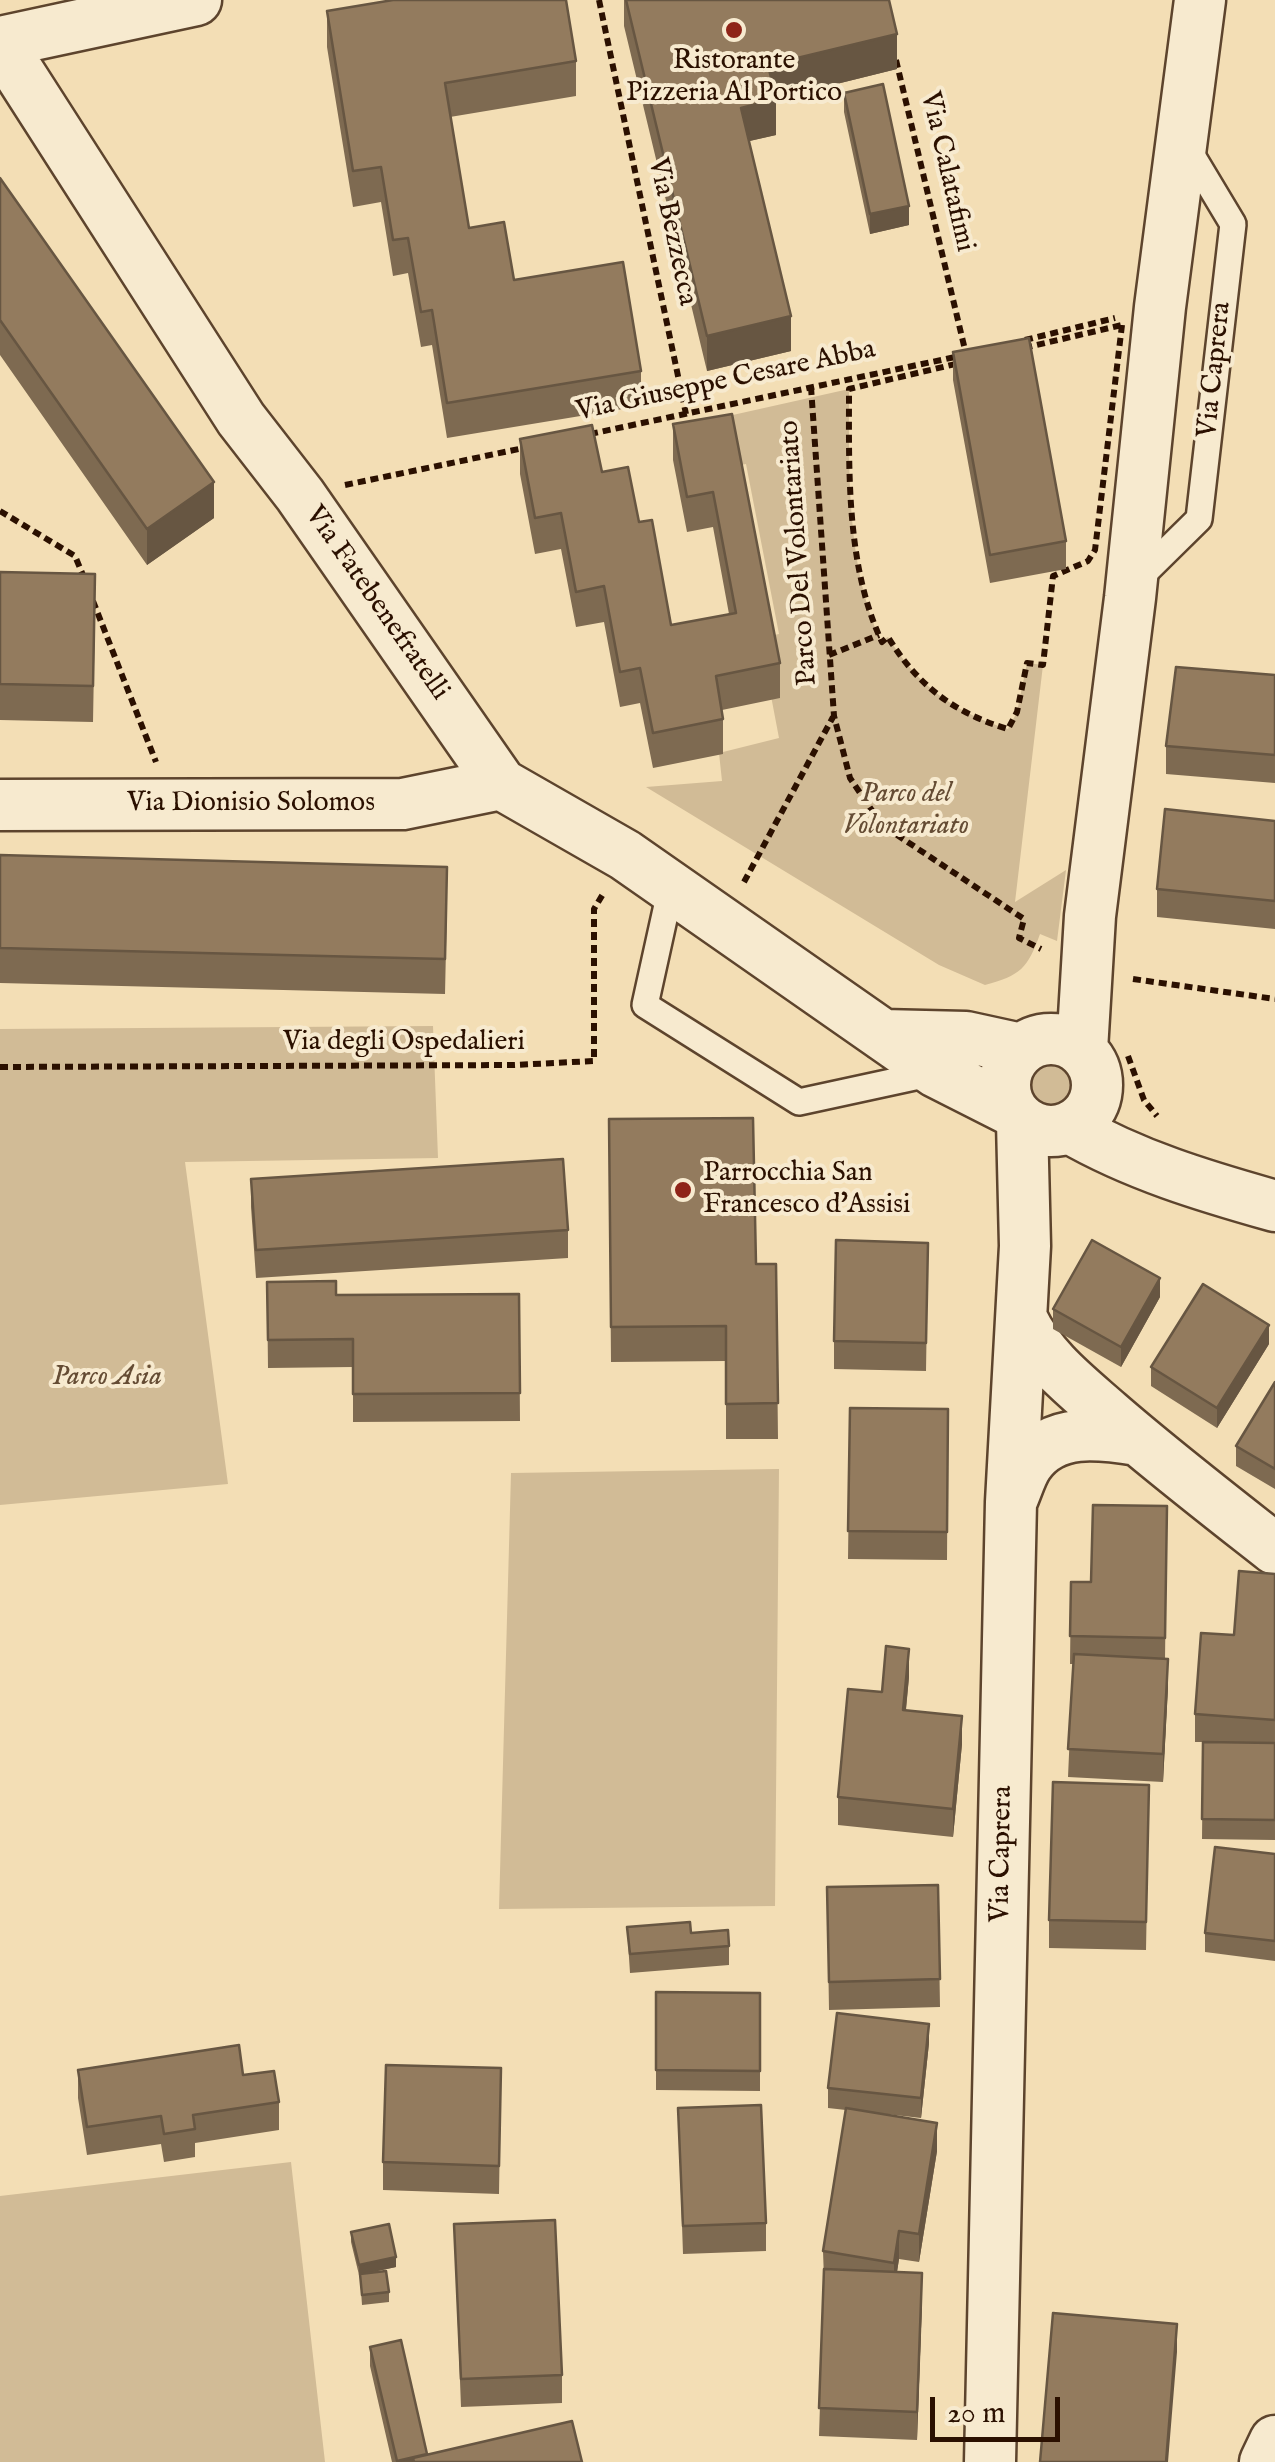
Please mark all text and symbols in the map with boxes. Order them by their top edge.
marker: Ristorante Pizzeria Al Portico [723,19,745,41]
place label: Ristorante Pizzeria Al Portico [626,45,842,111]
street label: Via Calatafimi [911,89,981,255]
street label: Via Bezzecca [639,155,703,309]
street label: Via Caprera [1192,300,1240,440]
street label: Via Giuseppe Cesare Abba [573,334,879,430]
street label: Parco Del Volontariato [774,419,826,687]
street label: Via Fatebenefratelli [296,500,456,708]
park label: Parco del Volontariato [843,778,969,844]
street label: Via Dionisio Solomos [127,787,375,821]
street label: Via degli Ospedalieri [283,1026,525,1060]
place label: Parrocchia San Francesco d'Assisi [703,1157,911,1223]
marker: Parrocchia San Francesco d'Assisi [672,1179,694,1201]
park label: Parco Asia [52,1361,162,1395]
street label: Via Caprera [985,1785,1021,1923]
scale bar [935,2377,1065,2439]
text: 20 m [947,2395,1006,2433]

